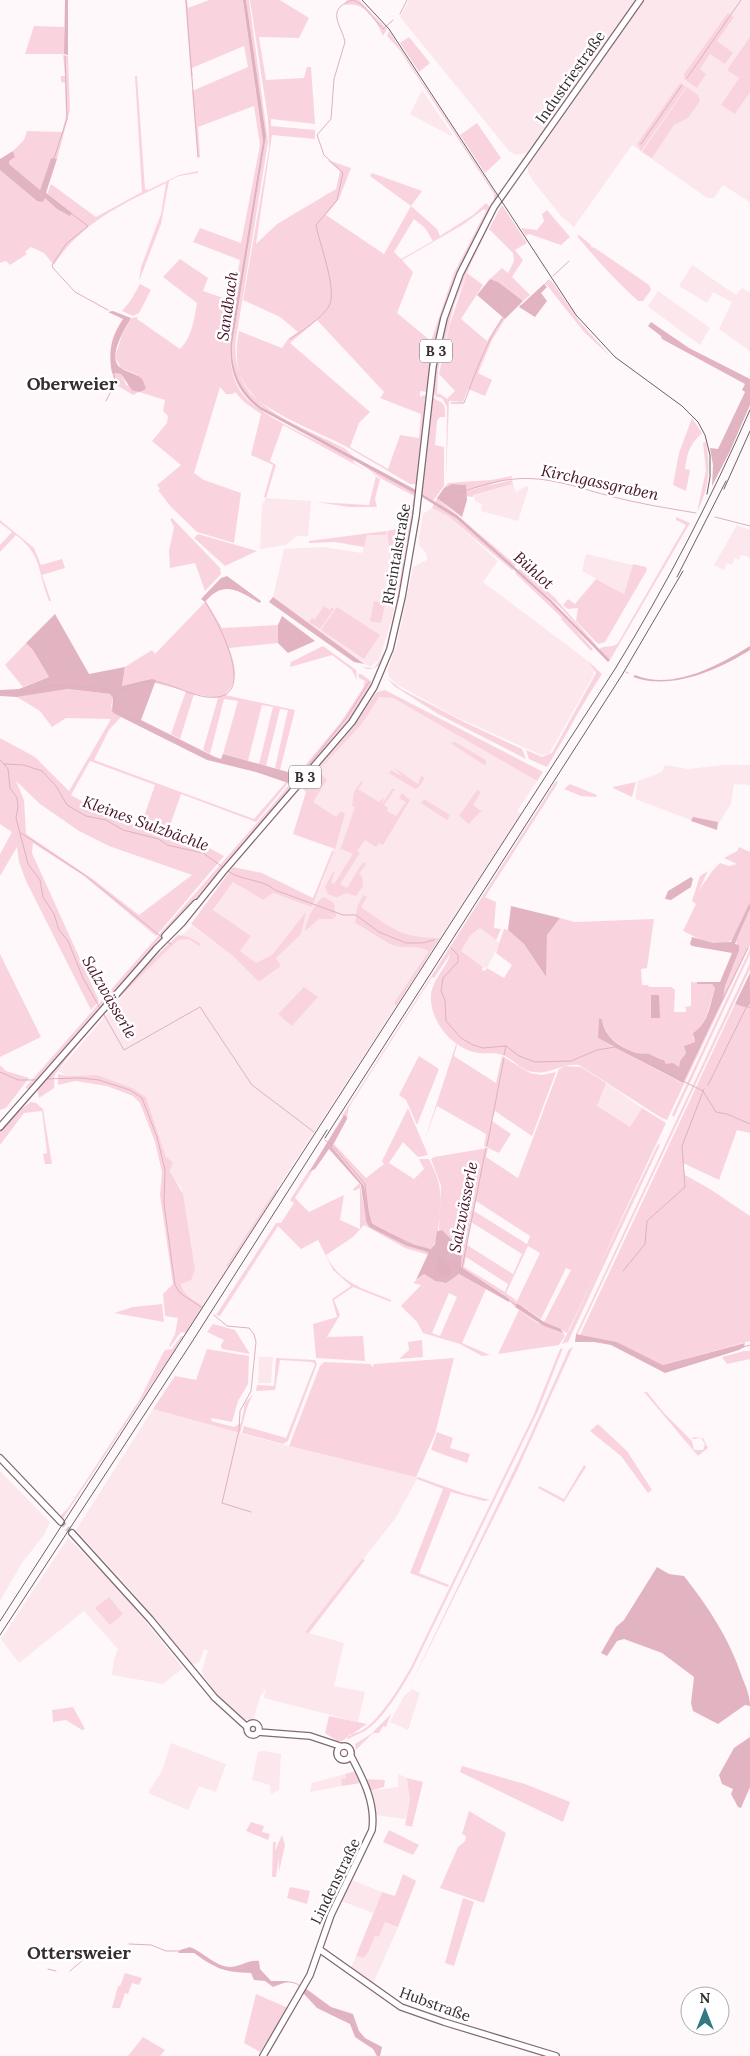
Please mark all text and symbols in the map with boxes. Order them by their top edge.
street label: Industriestraße [531,27,609,127]
water label: Sandbach [212,270,242,342]
road number: B 3 [420,340,452,362]
district label: Oberweier [27,372,118,395]
water label: Kirchgassgraben [539,460,661,504]
street label: Rheintalstraße [378,502,414,606]
water label: Bühlot [510,547,558,593]
road number: B 3 [289,766,321,789]
water label: Kleines Sulzbächle [80,791,212,855]
water label: Salzwässerle [78,952,142,1042]
water label: Salzwässerle [444,1159,482,1254]
street label: Lindenstraße [306,1835,364,1927]
district label: Ottersweier [27,1941,131,1964]
street label: Hubstraße [397,1982,473,2026]
north arrow [680,1986,730,2036]
text: N [700,1989,711,2007]

